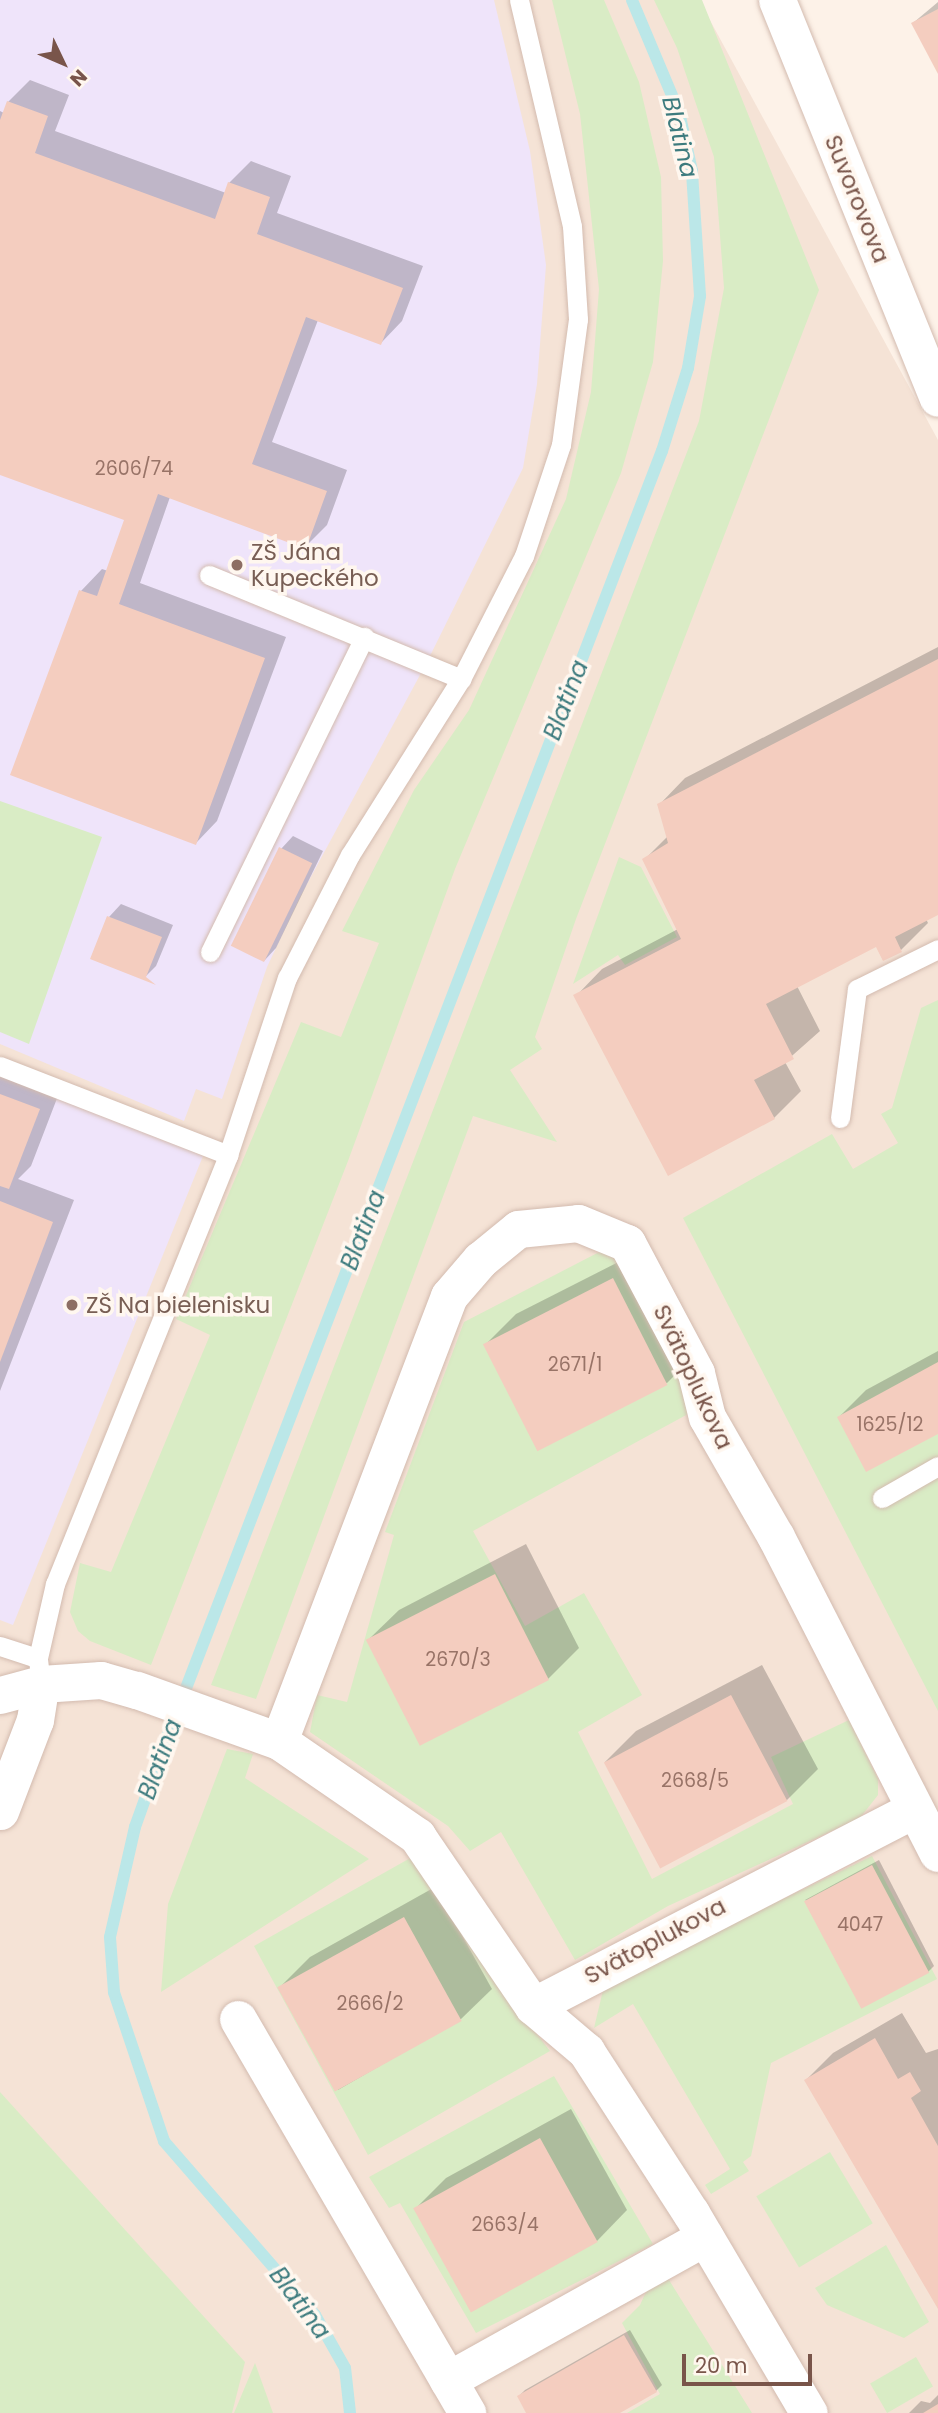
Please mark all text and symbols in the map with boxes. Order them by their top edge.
north arrow [28,28,98,98]
text: N [64,63,93,92]
water label: Blatina [656,93,704,181]
street label: Suvorovova [819,131,895,267]
house number: 2606/74 [95,458,173,480]
place label: ZŠ Jána Kupeckého [251,538,379,592]
marker: ZŠ Jána Kupeckého [229,557,245,573]
water label: Blatina [538,656,594,744]
water label: Blatina [335,1186,391,1274]
place label: ZŠ Na bielenisku [86,1291,270,1319]
marker: ZŠ Na bielenisku [64,1297,80,1313]
street label: Svätoplukova [648,1300,738,1454]
house number: 2671/1 [548,1354,602,1376]
house number: 1625/12 [856,1414,924,1436]
house number: 2670/3 [425,1649,491,1671]
water label: Blatina [132,1715,188,1803]
house number: 2668/5 [661,1770,729,1792]
street label: Svätoplukova [580,1892,730,1990]
house number: 4047 [837,1914,883,1936]
house number: 2666/2 [336,1993,404,2015]
house number: 2663/4 [471,2214,539,2236]
water label: Blatina [264,2261,336,2345]
scale bar [686,2340,816,2384]
text: 20 m [695,2351,748,2380]

